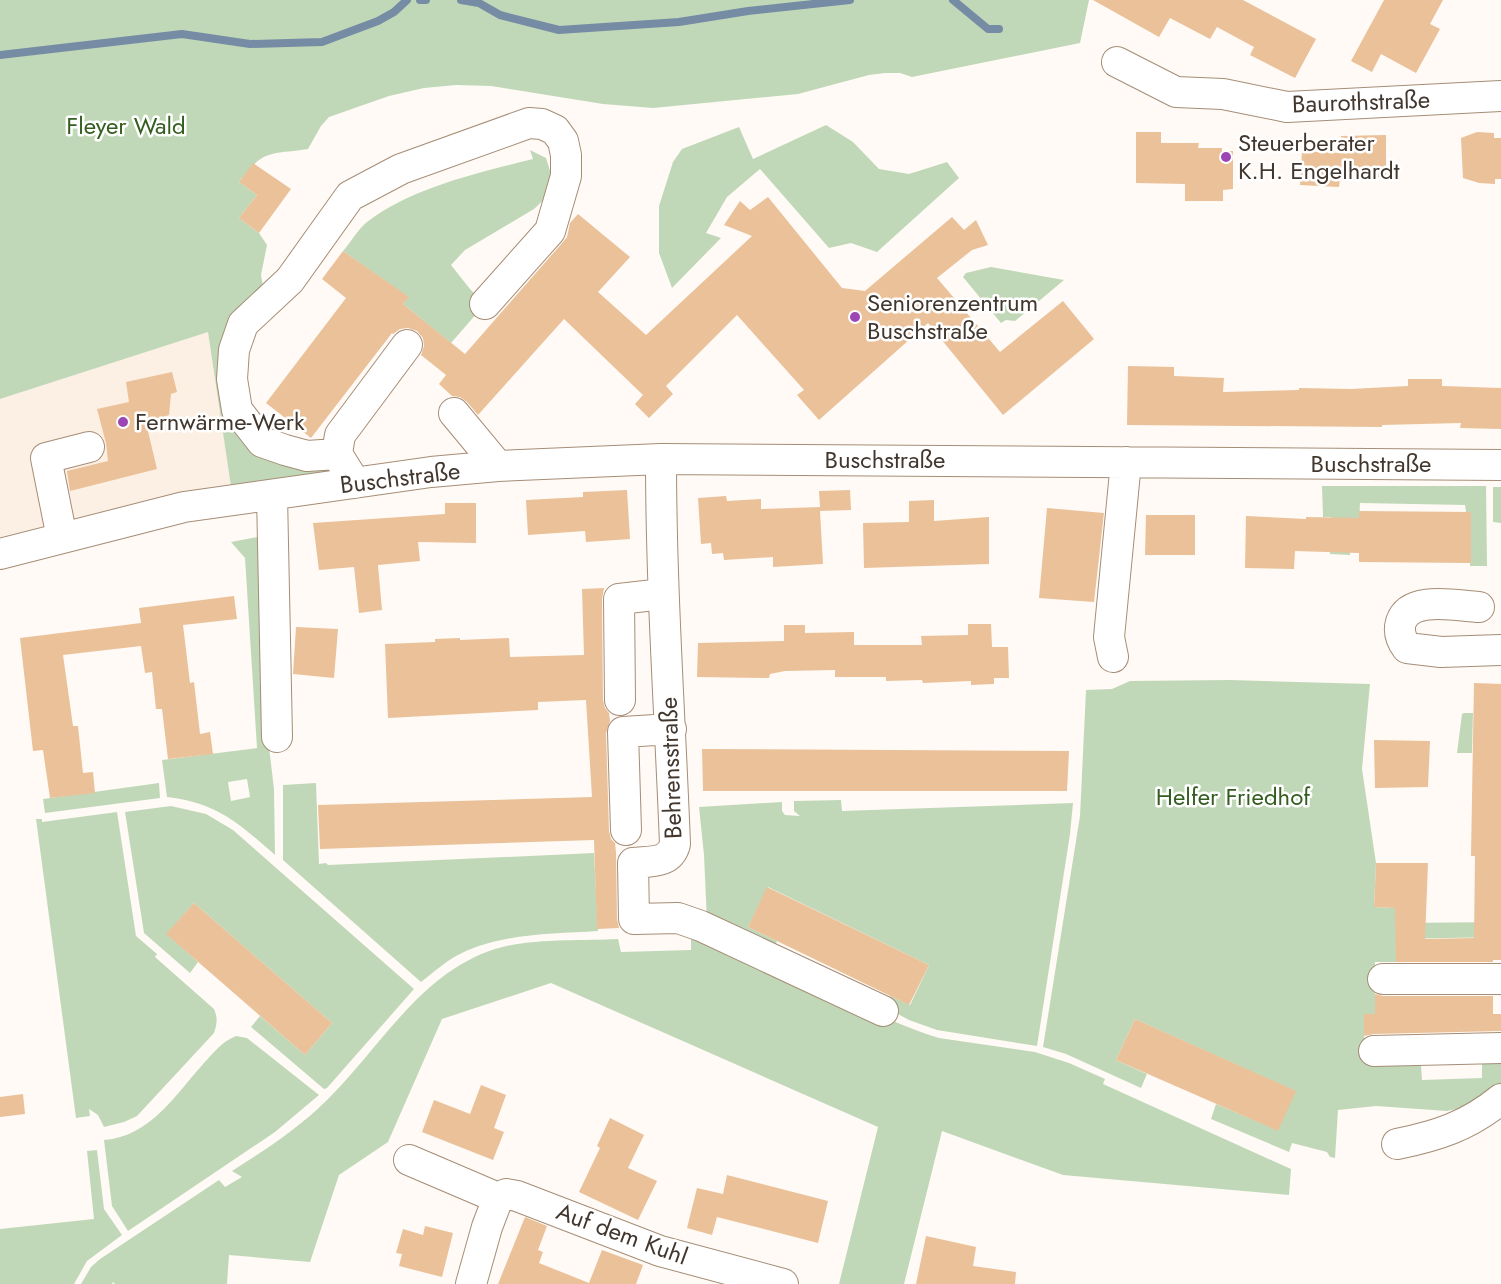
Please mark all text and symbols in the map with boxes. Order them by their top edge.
street label: Baurothstraße [1291,82,1431,121]
park label: Fleyer Wald [66,108,186,143]
place label: Steuerberater K.H. Engelhardt [1238,125,1400,188]
marker: Steuerberater K.H. Engelhardt [1219,150,1233,164]
place label: Seniorenzentrum Buschstraße [867,285,1038,348]
marker: Seniorenzentrum Buschstraße [848,310,862,324]
place label: Fernwärme-Werk [135,404,305,439]
marker: Fernwärme-Werk [116,415,130,429]
street label: Buschstraße [825,442,945,477]
street label: Buschstraße [1311,446,1431,481]
street label: Buschstraße [338,453,462,502]
street label: Behrensstraße [651,696,690,840]
park label: Helfer Friedhof [1156,779,1311,814]
street label: Auf dem Kuhl [552,1194,693,1273]

